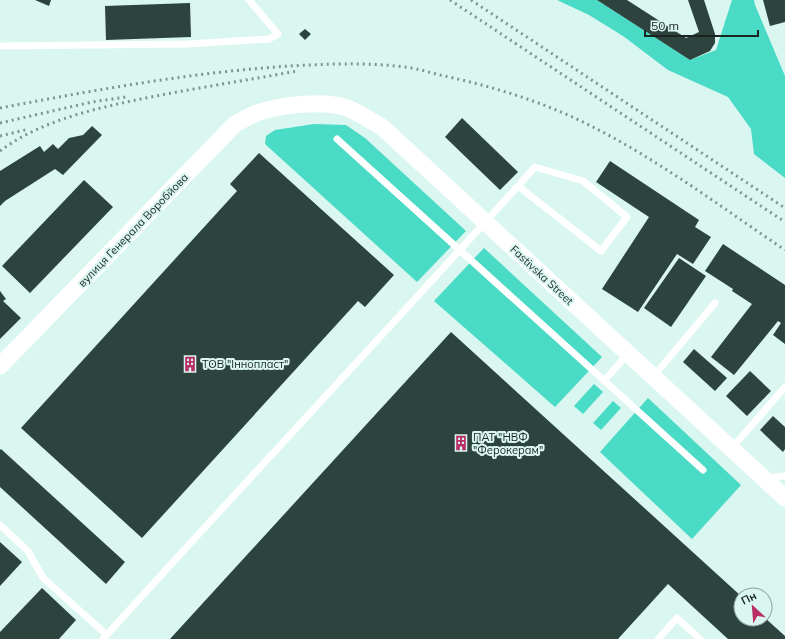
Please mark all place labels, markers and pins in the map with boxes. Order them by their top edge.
building icon: ТОВ "Іннопласт" [181,355,199,373]
place label: ТОВ "Іннопласт" [202,357,288,371]
place label: ПАТ "НВФ "Ферокерам" [473,430,543,457]
building icon: ПАТ "НВФ "Ферокерам" [452,434,470,452]

